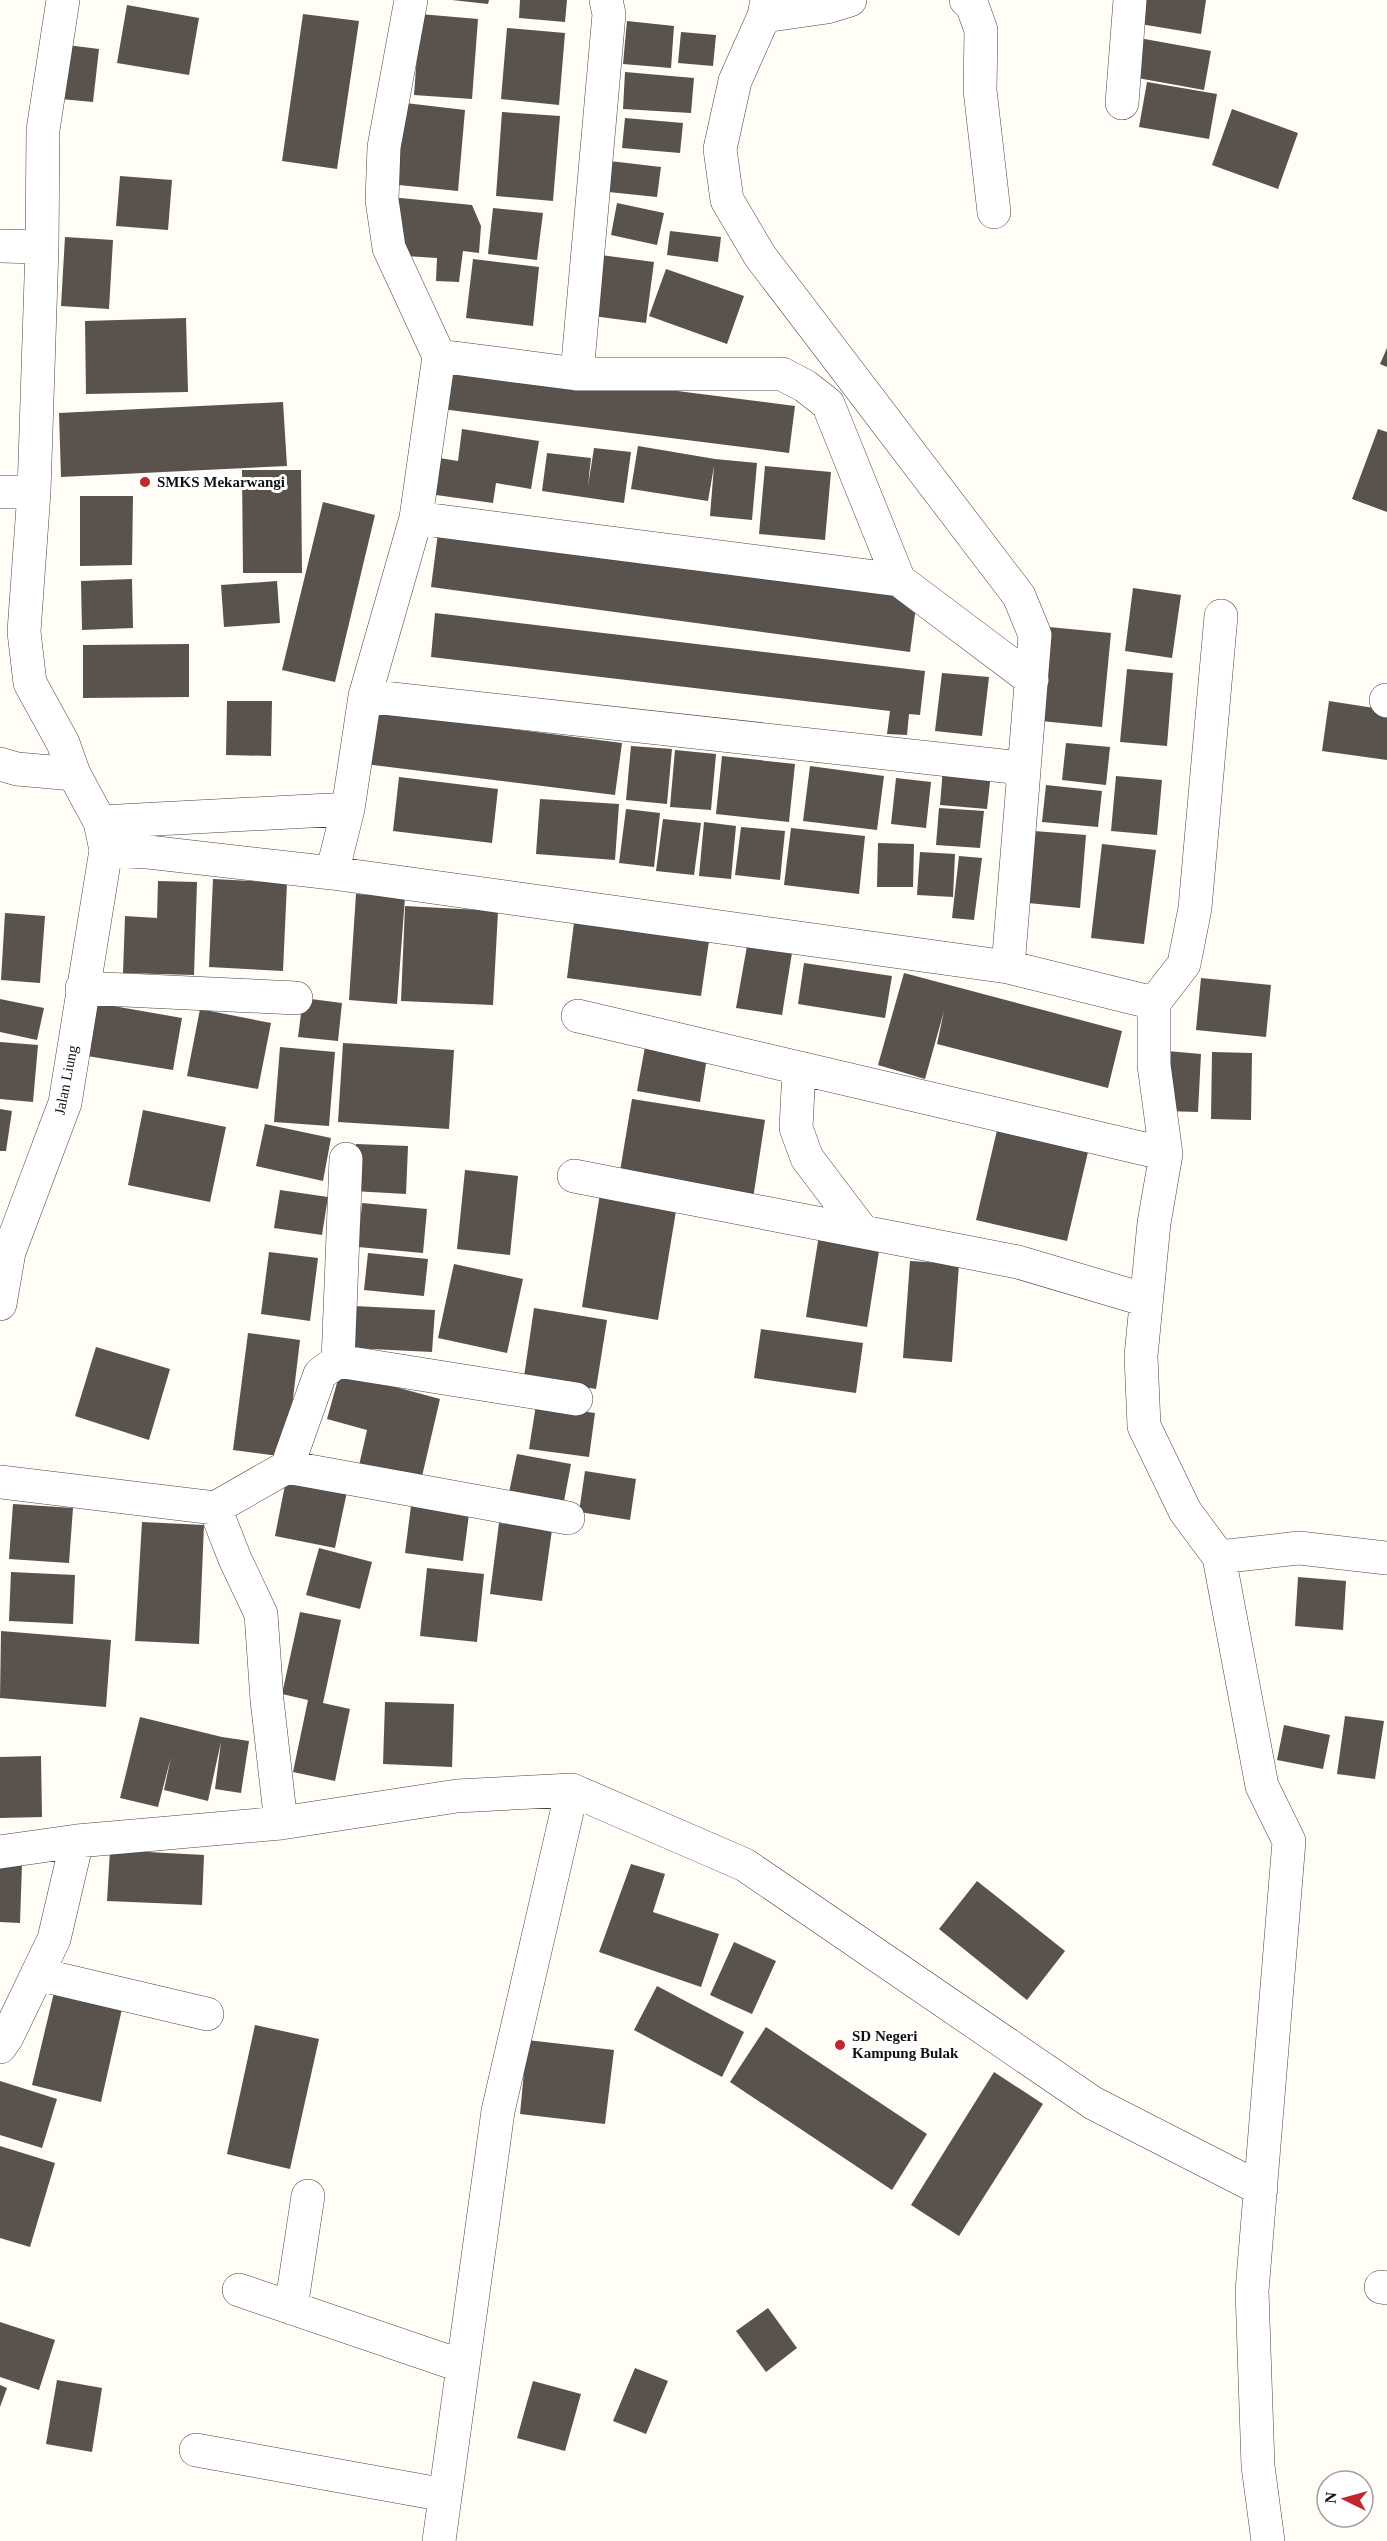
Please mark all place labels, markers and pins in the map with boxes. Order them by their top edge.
place label: SMKS Mekarwangi [157,474,285,490]
marker: SMKS Mekarwangi [138,475,152,489]
place label: SD Negeri Kampung Bulak [852,2028,959,2061]
marker: SD Negeri Kampung Bulak [833,2038,847,2052]

